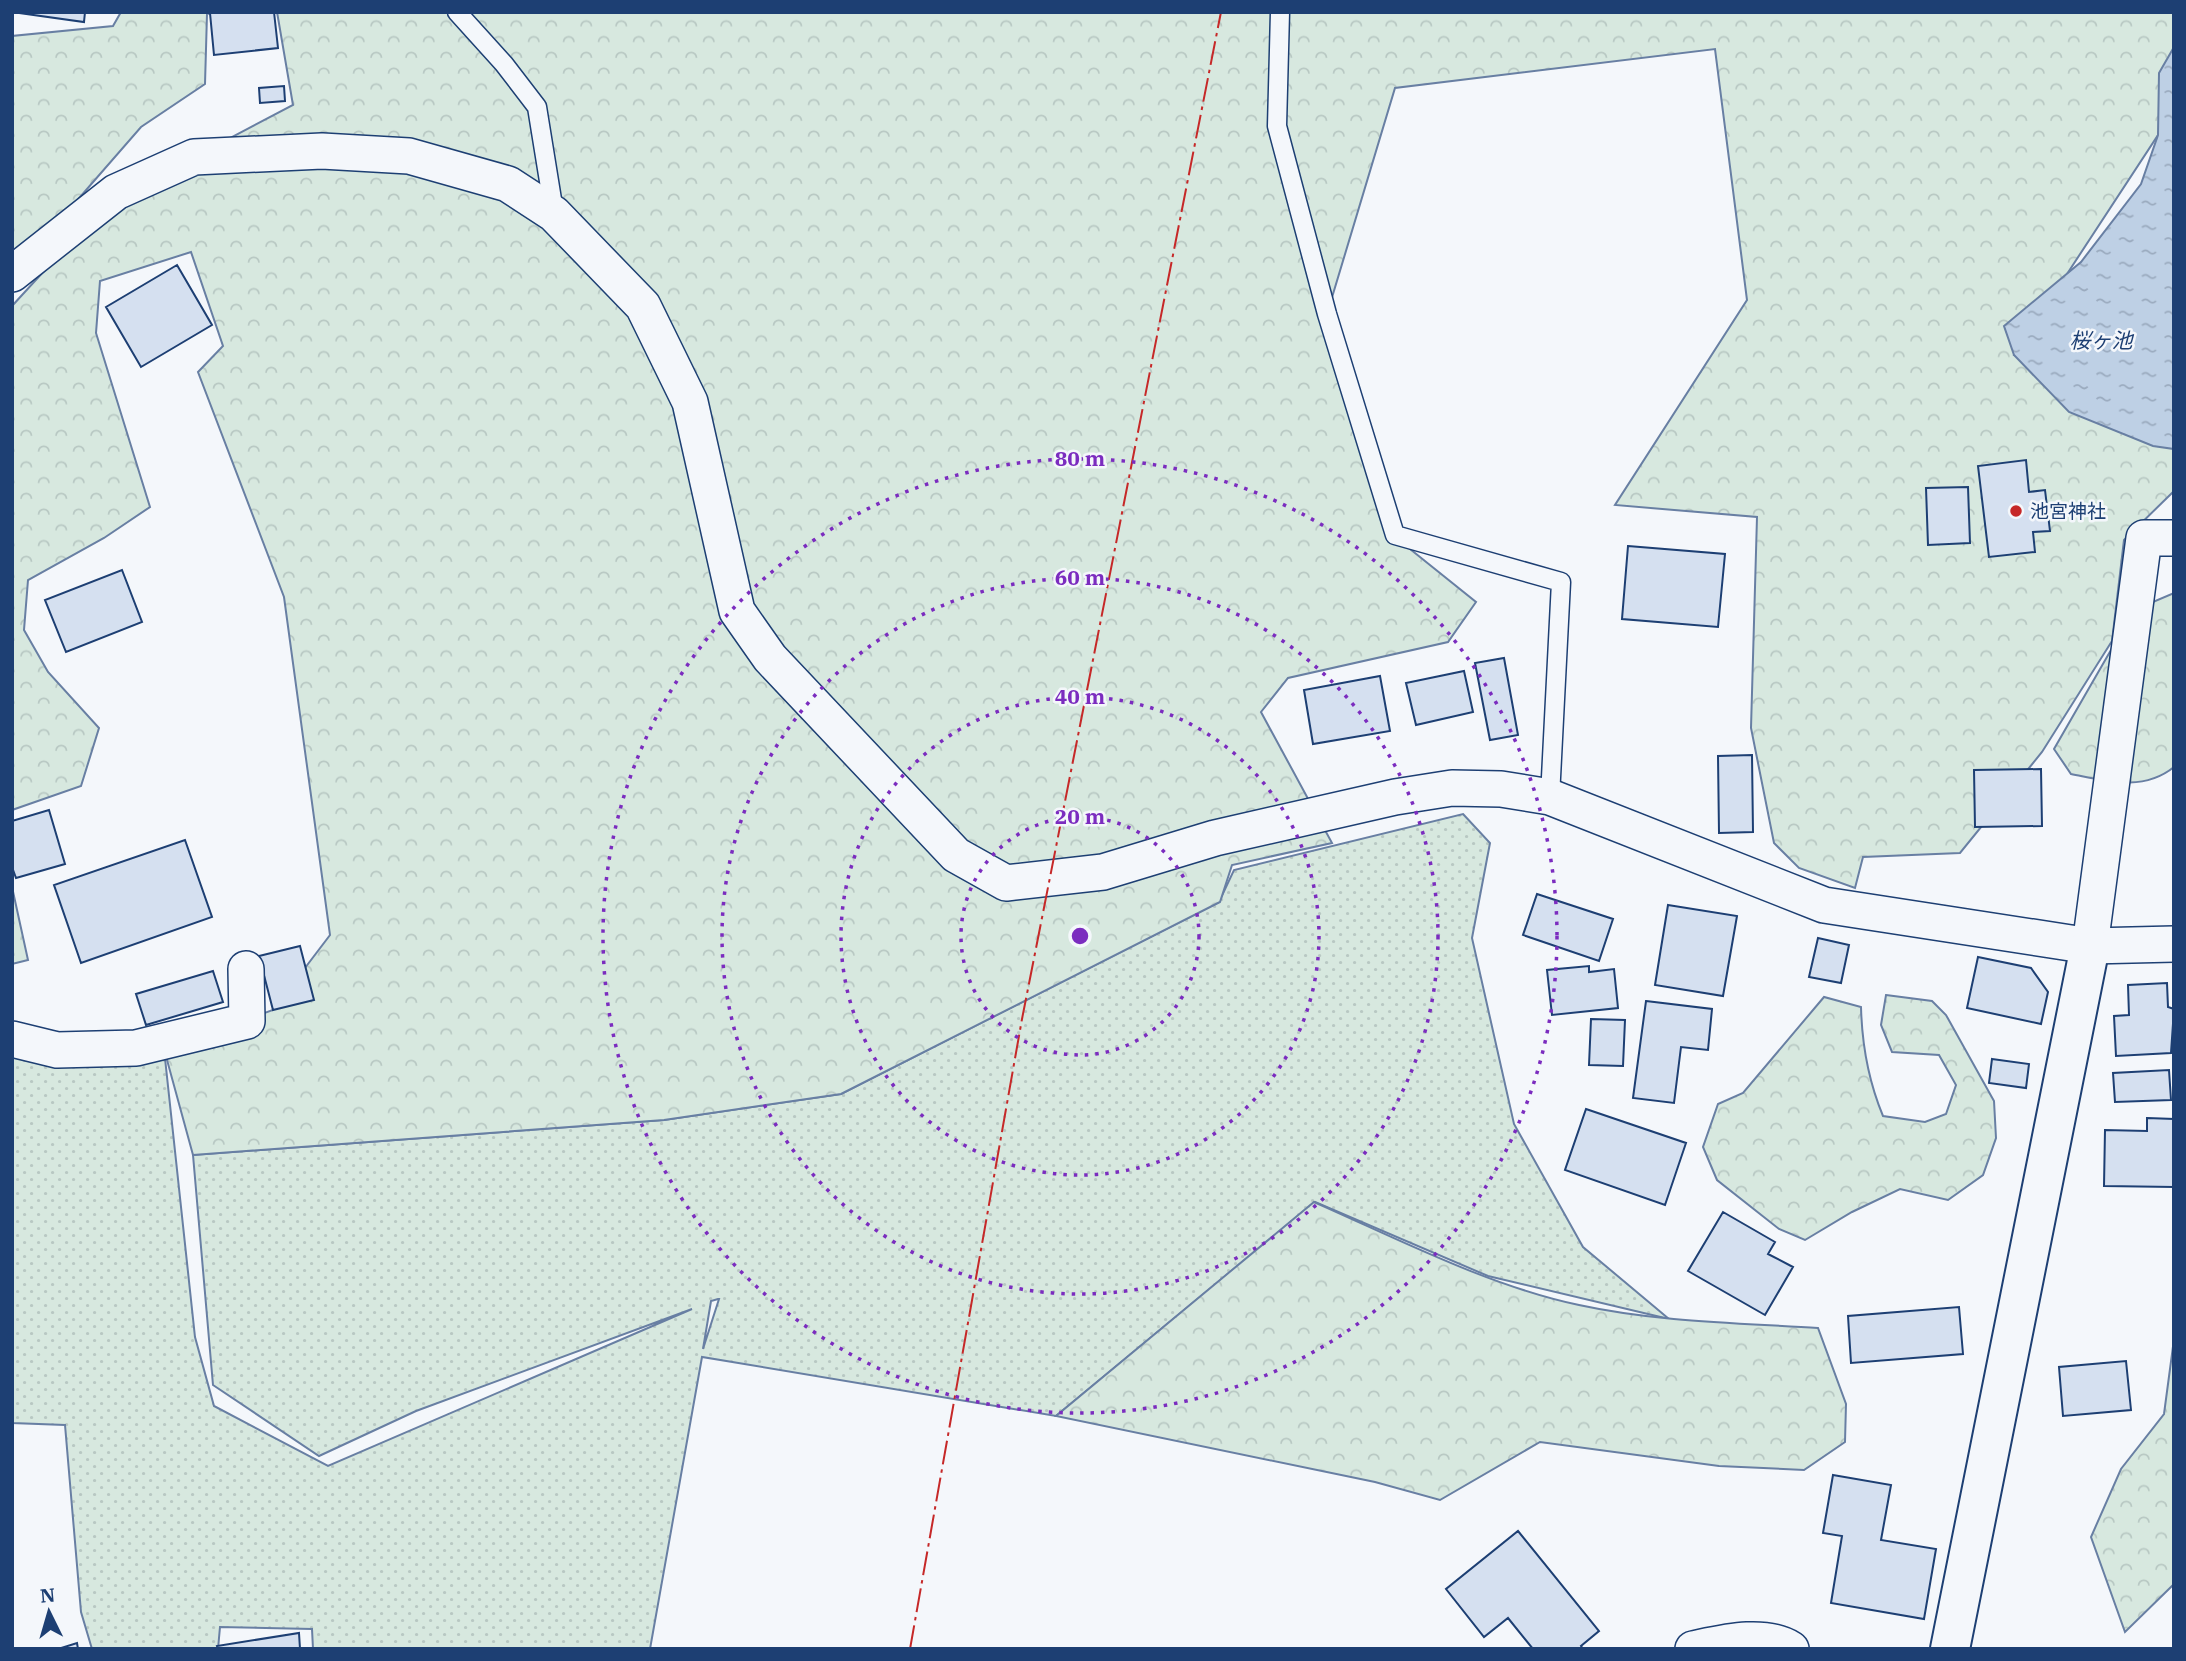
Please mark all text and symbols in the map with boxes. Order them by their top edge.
water label: 桜ヶ池 [2070,326,2134,354]
text: 80 m [1055,444,1105,472]
place label: 池宮神社 [2030,499,2106,523]
marker: 池宮神社 [2008,503,2024,519]
text: 60 m [1055,563,1105,591]
text: 40 m [1055,682,1105,710]
text: 20 m [1055,802,1105,830]
centre of rings [1068,924,1092,948]
north arrow [14,1577,84,1647]
text: N [39,1582,56,1608]

